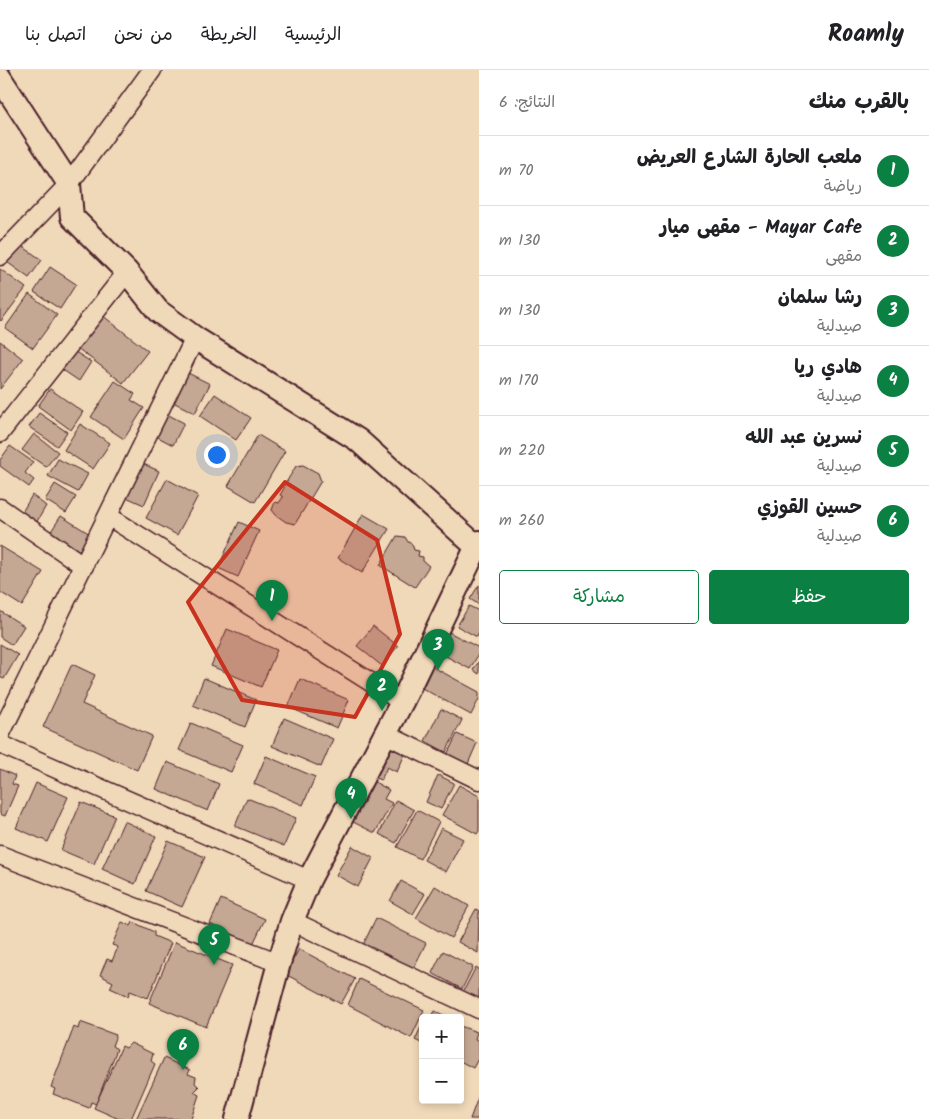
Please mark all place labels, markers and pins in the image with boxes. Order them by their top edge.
pin: 1 [256,580,288,621]
pin: 3 [422,629,454,670]
pin: 2 [366,670,398,711]
pin: 4 [335,778,367,819]
pin: 5 [198,924,230,965]
pin: 6 [167,1029,199,1070]

